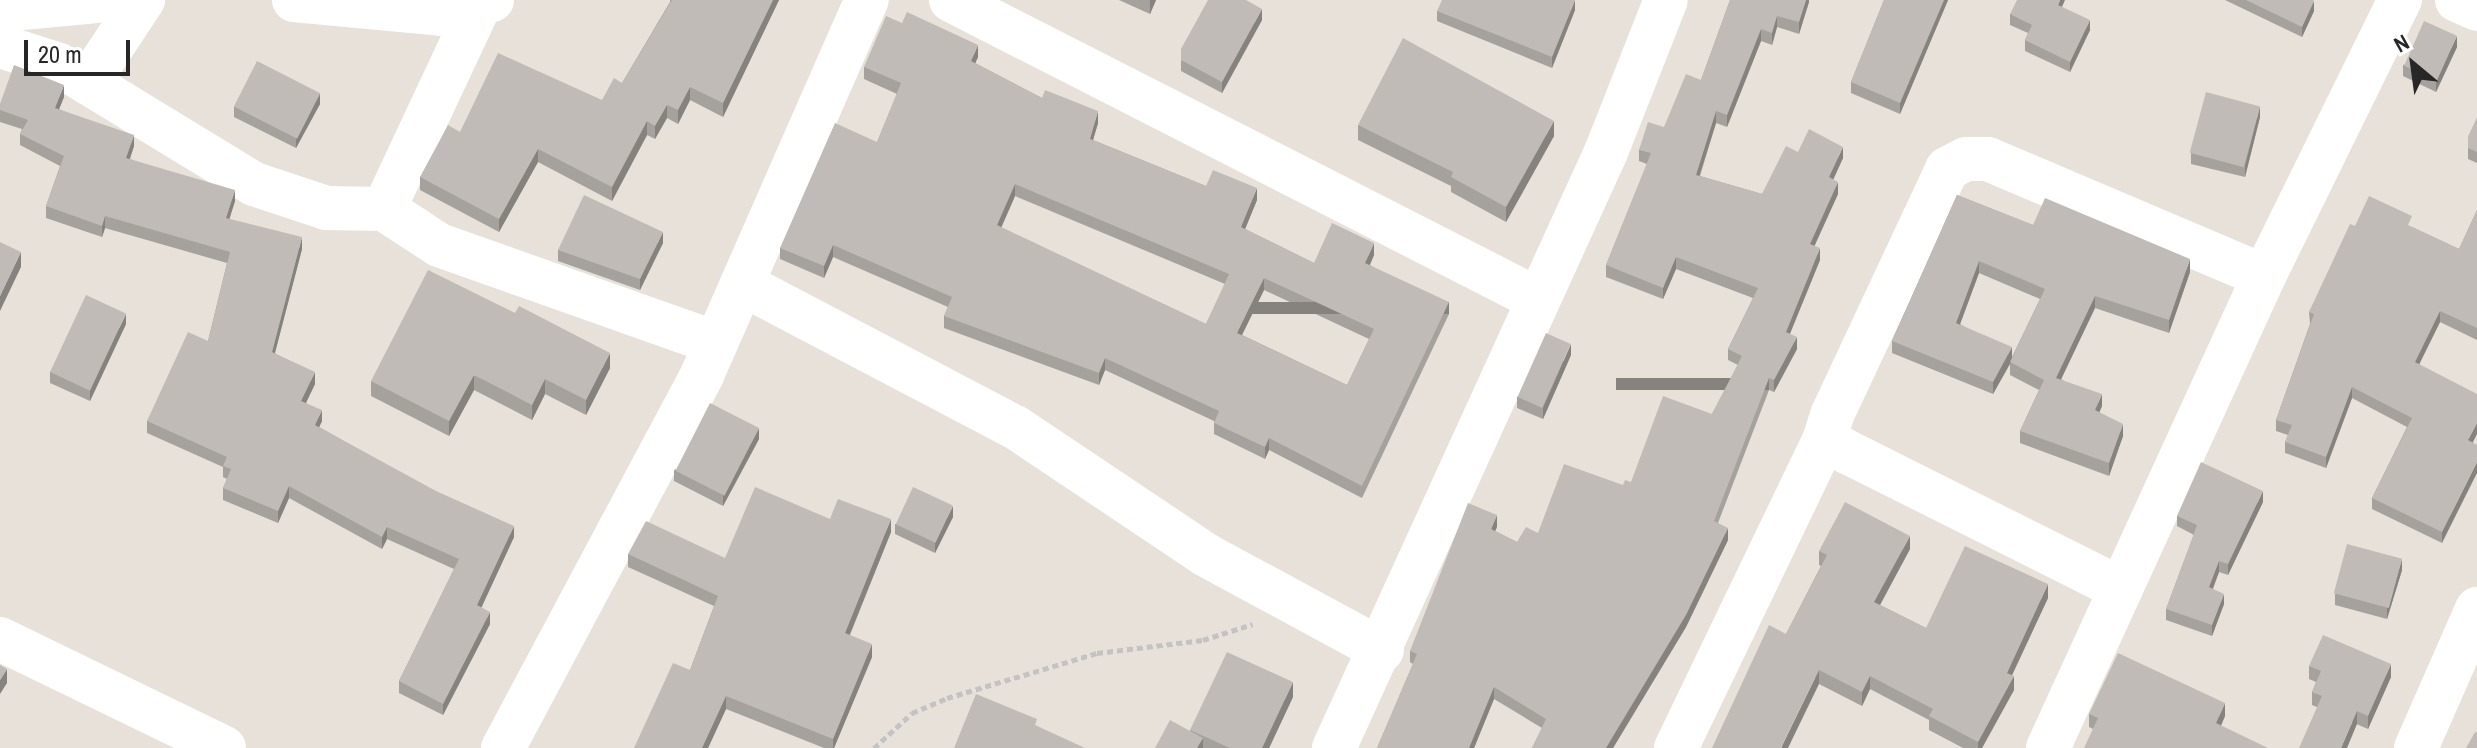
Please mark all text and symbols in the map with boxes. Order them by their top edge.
scale bar [28,24,134,74]
north arrow [2373,24,2453,104]
text: N [2388,27,2414,59]
text: 20 m [38,38,82,70]

